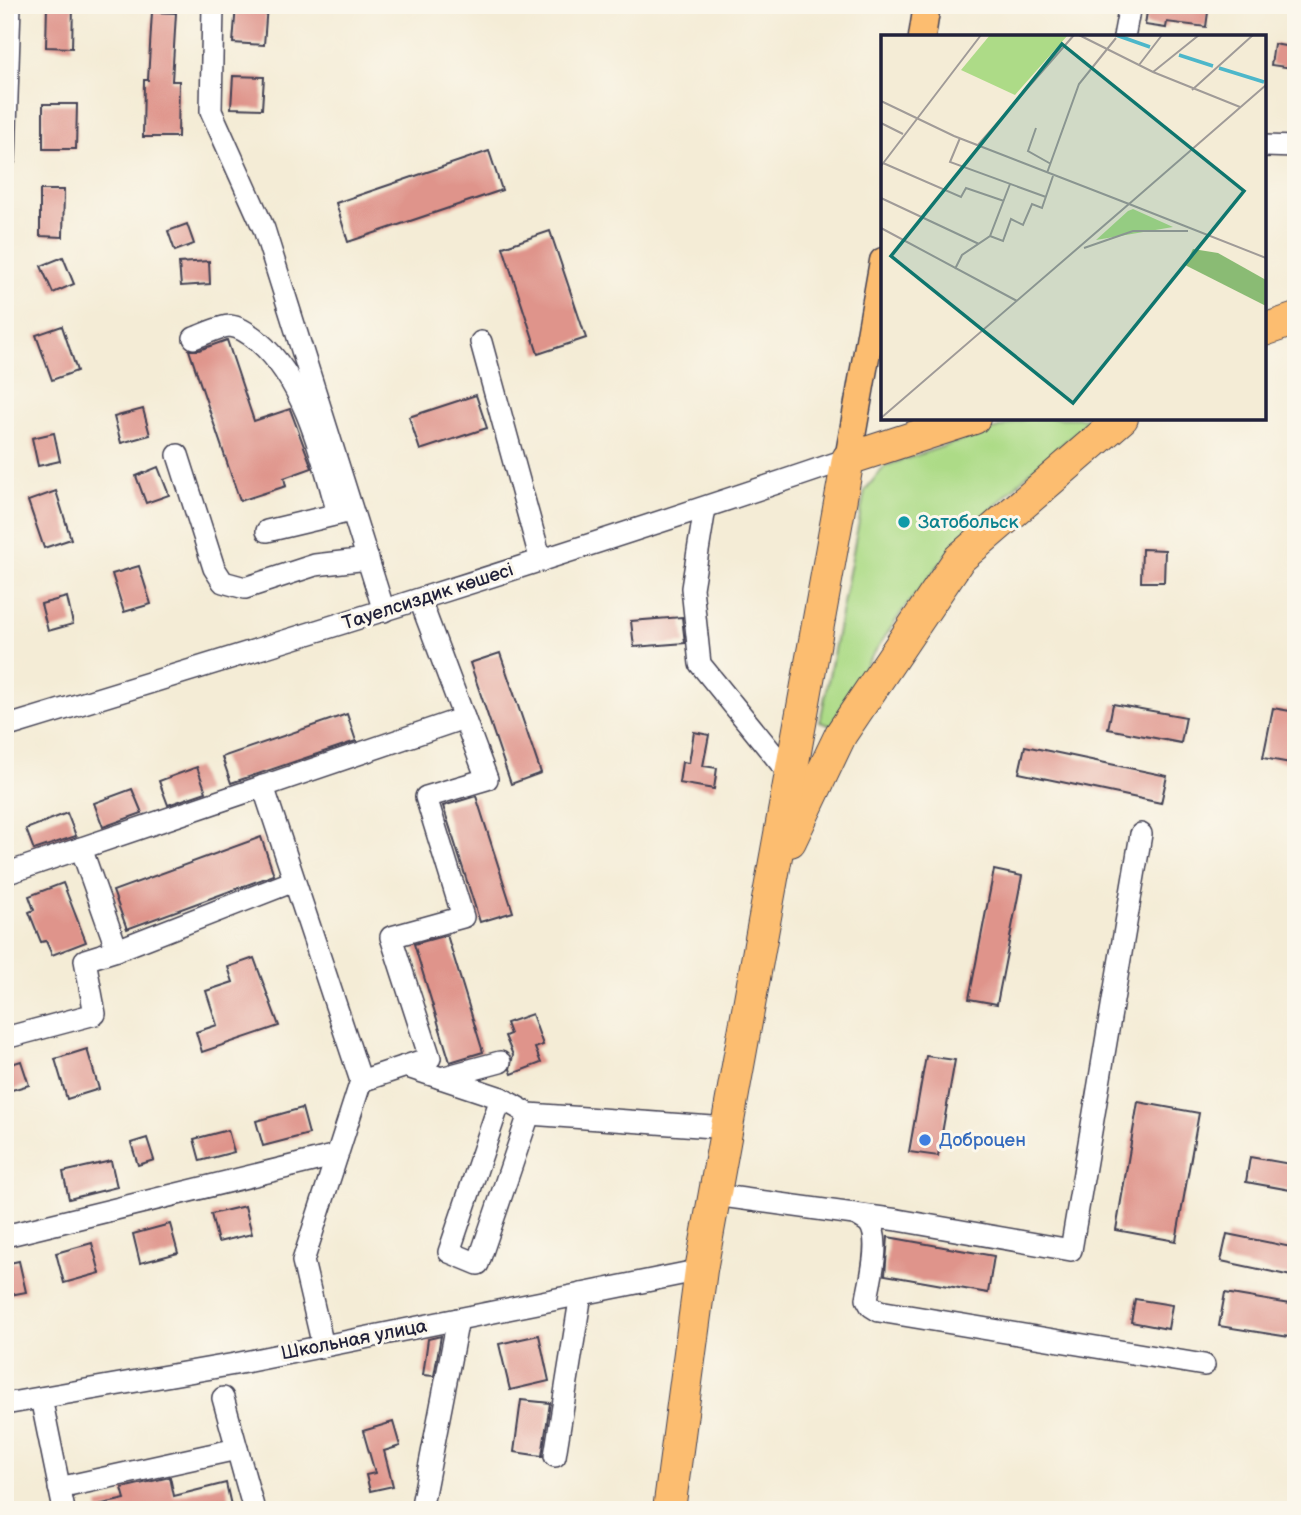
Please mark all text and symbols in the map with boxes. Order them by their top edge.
inset map [881,35,1266,420]
place label: Затобольск [918,511,1019,534]
marker: Затобольск [896,514,912,530]
street label: Тауелсиздик көшесі [340,558,516,636]
place label: Доброцен [939,1129,1026,1152]
marker: Доброцен [917,1132,933,1148]
street label: Школьная улица [279,1315,429,1365]

